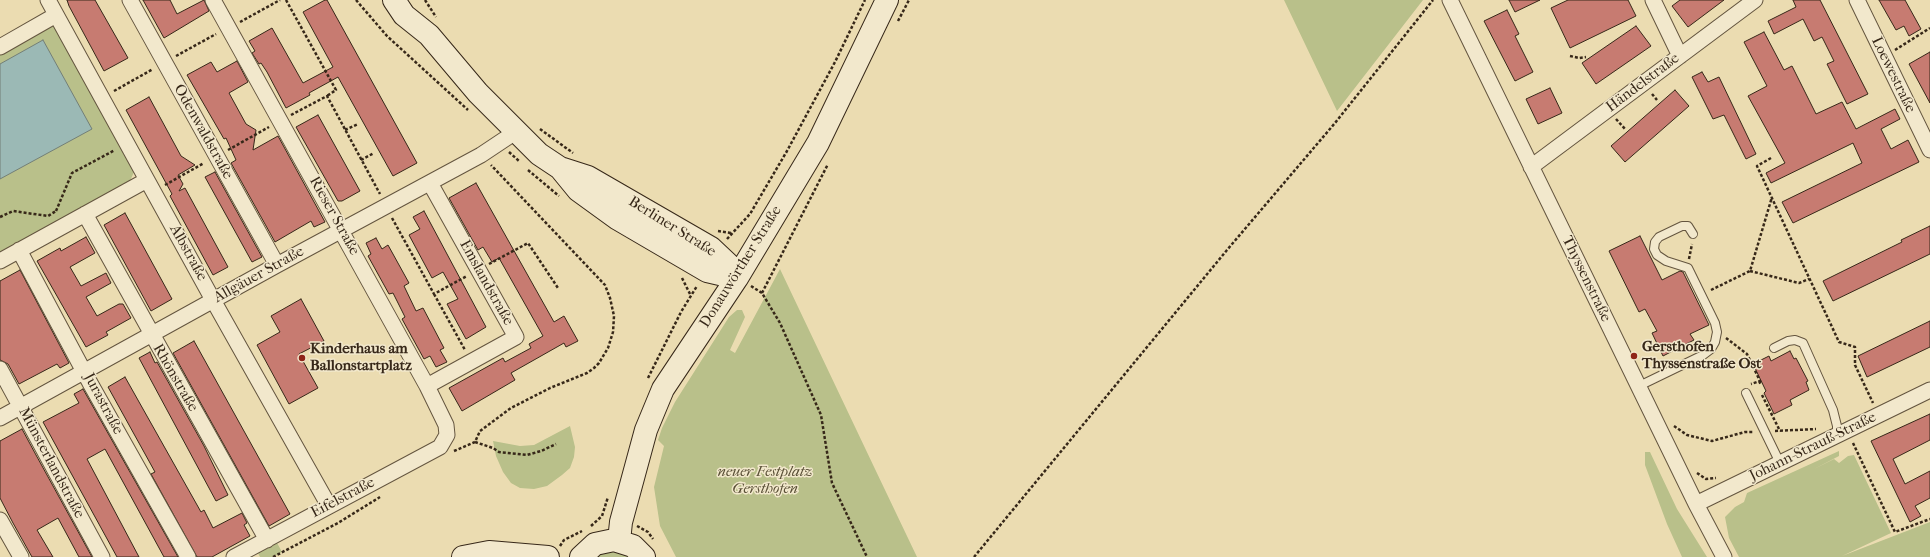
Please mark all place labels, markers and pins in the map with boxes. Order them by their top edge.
place label: Gersthofen Thyssenstraße Ost [1642,338,1761,373]
place label: Kinderhaus am Ballonstartplatz [310,340,412,375]
marker: Gersthofen Thyssenstraße Ost [1629,351,1639,361]
marker: Kinderhaus am Ballonstartplatz [297,353,307,363]

